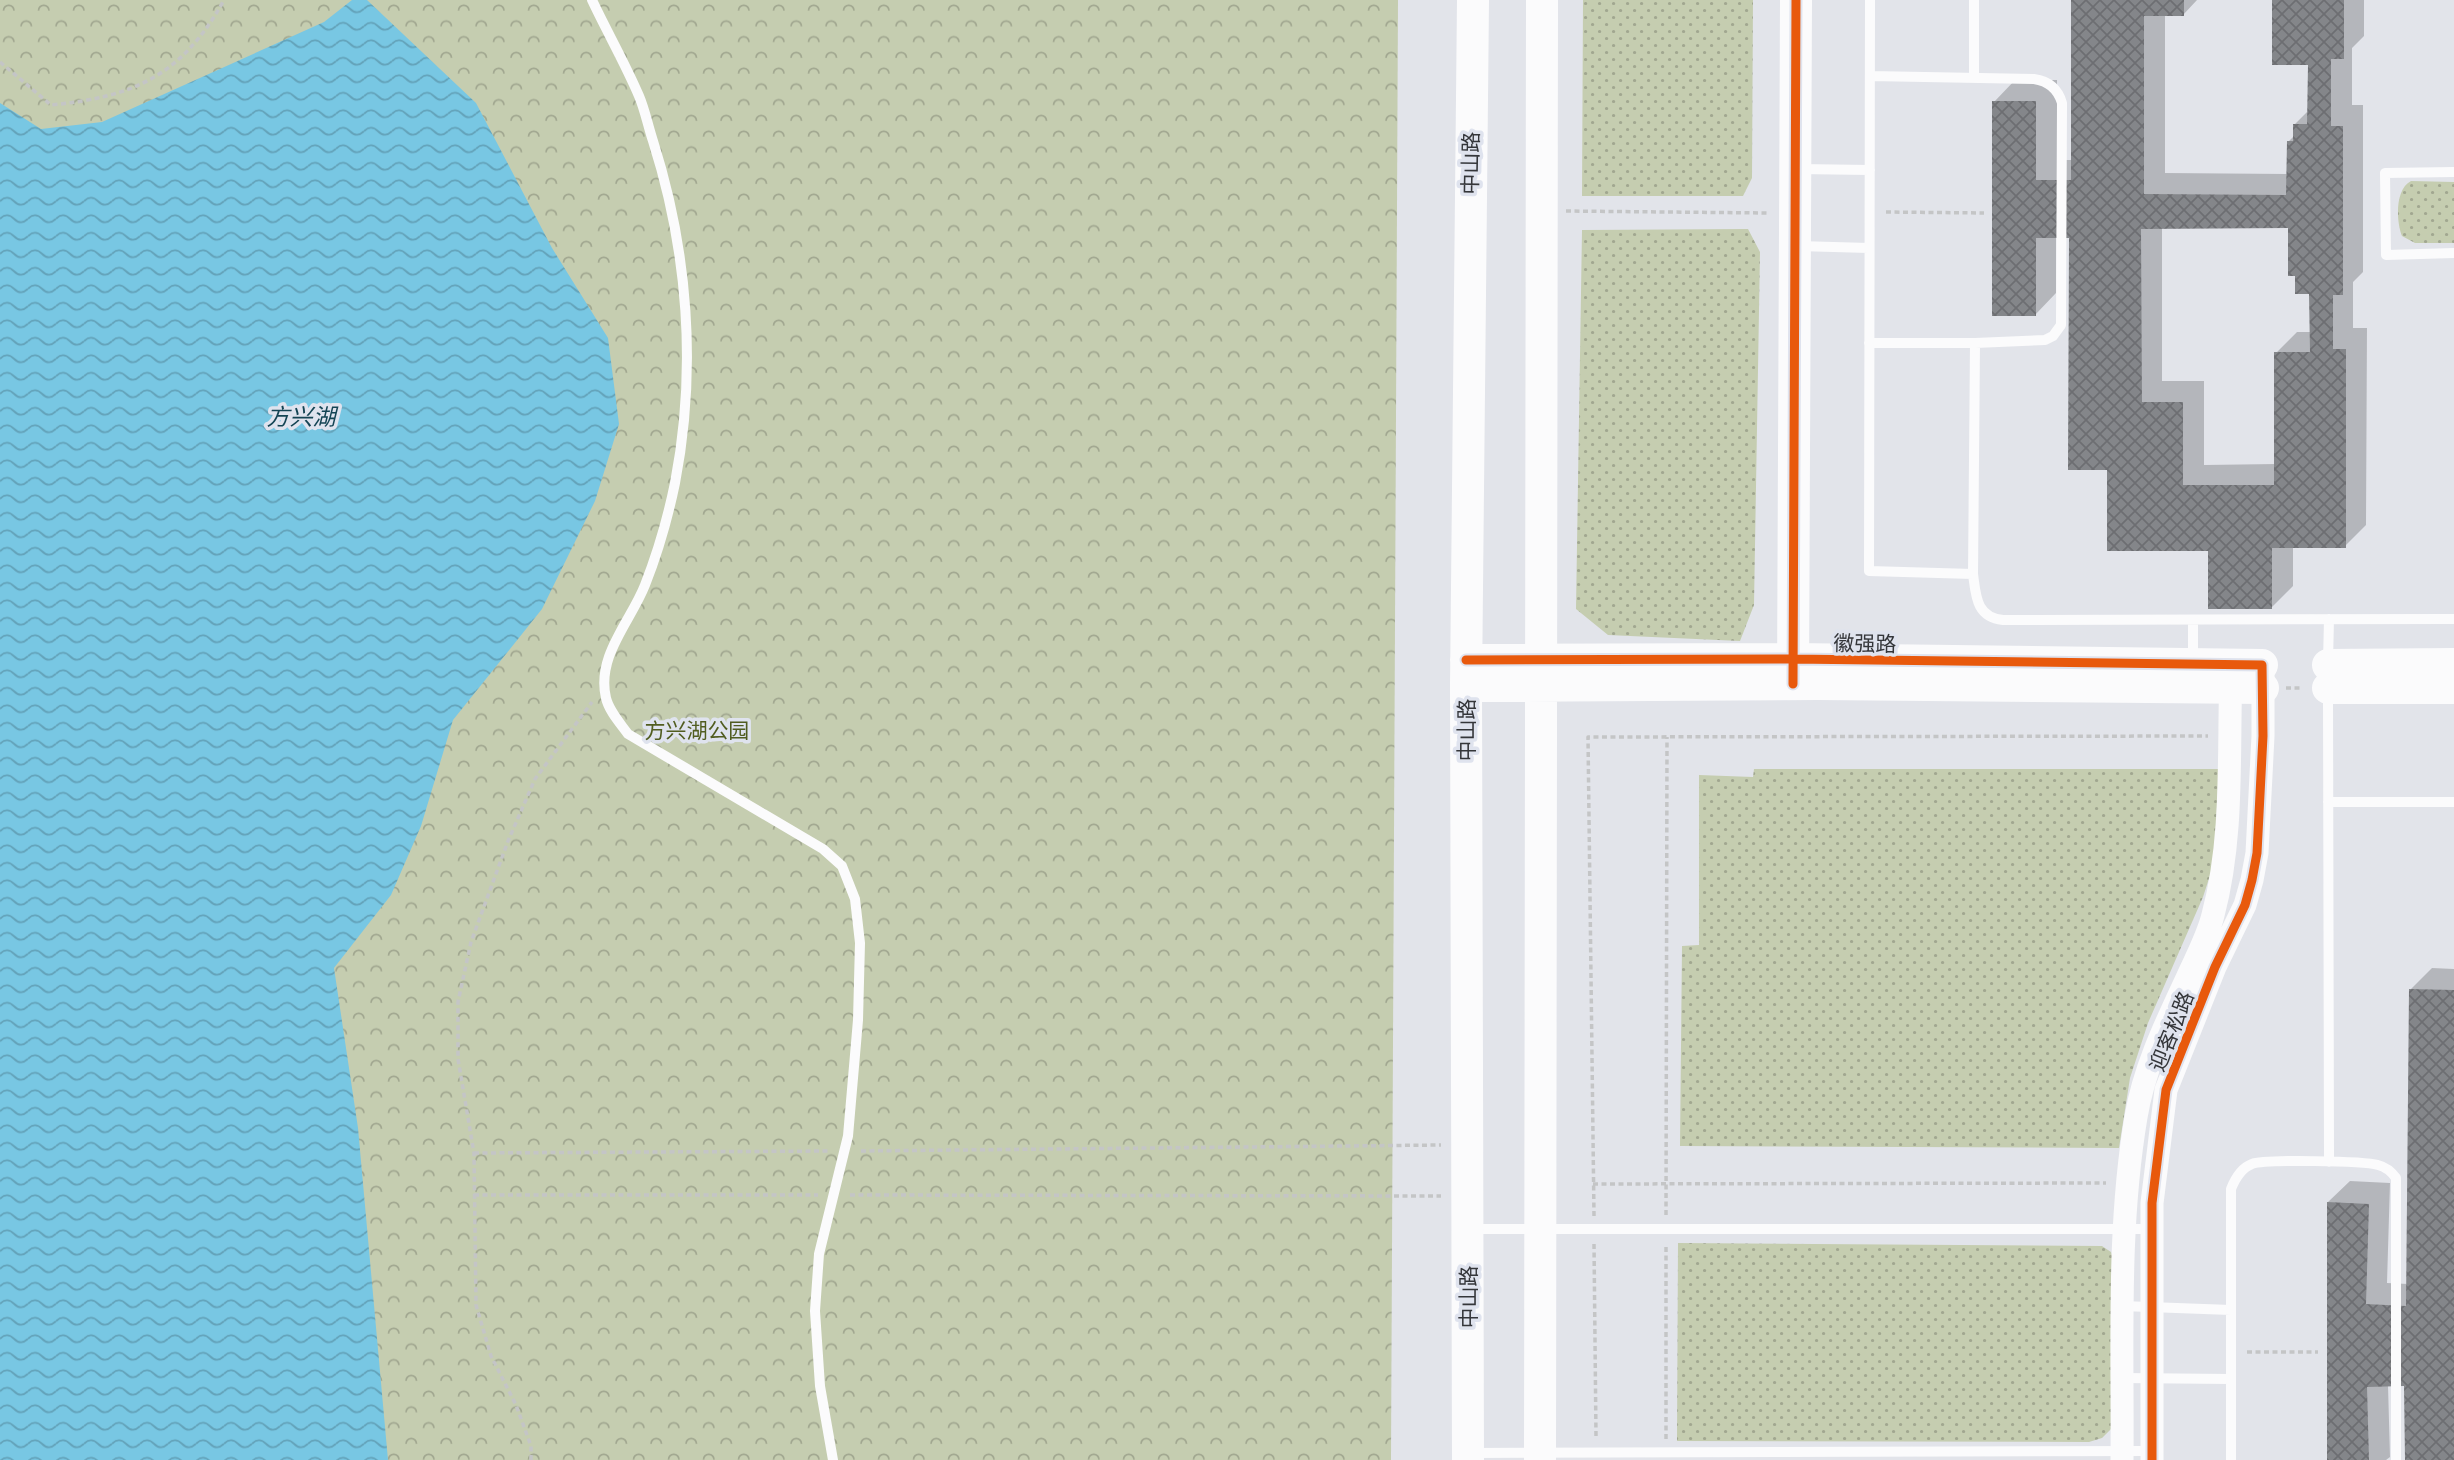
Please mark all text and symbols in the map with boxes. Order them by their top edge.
street label: 中山路 [1456,131,1484,195]
water label: 方兴湖 [267,402,339,430]
street label: 徽强路 [1833,629,1897,657]
street label: 中山路 [1453,699,1479,762]
park label: 方兴湖公园 [645,717,750,743]
street label: 迎客松路 [2143,987,2199,1075]
street label: 中山路 [1455,1266,1481,1329]

